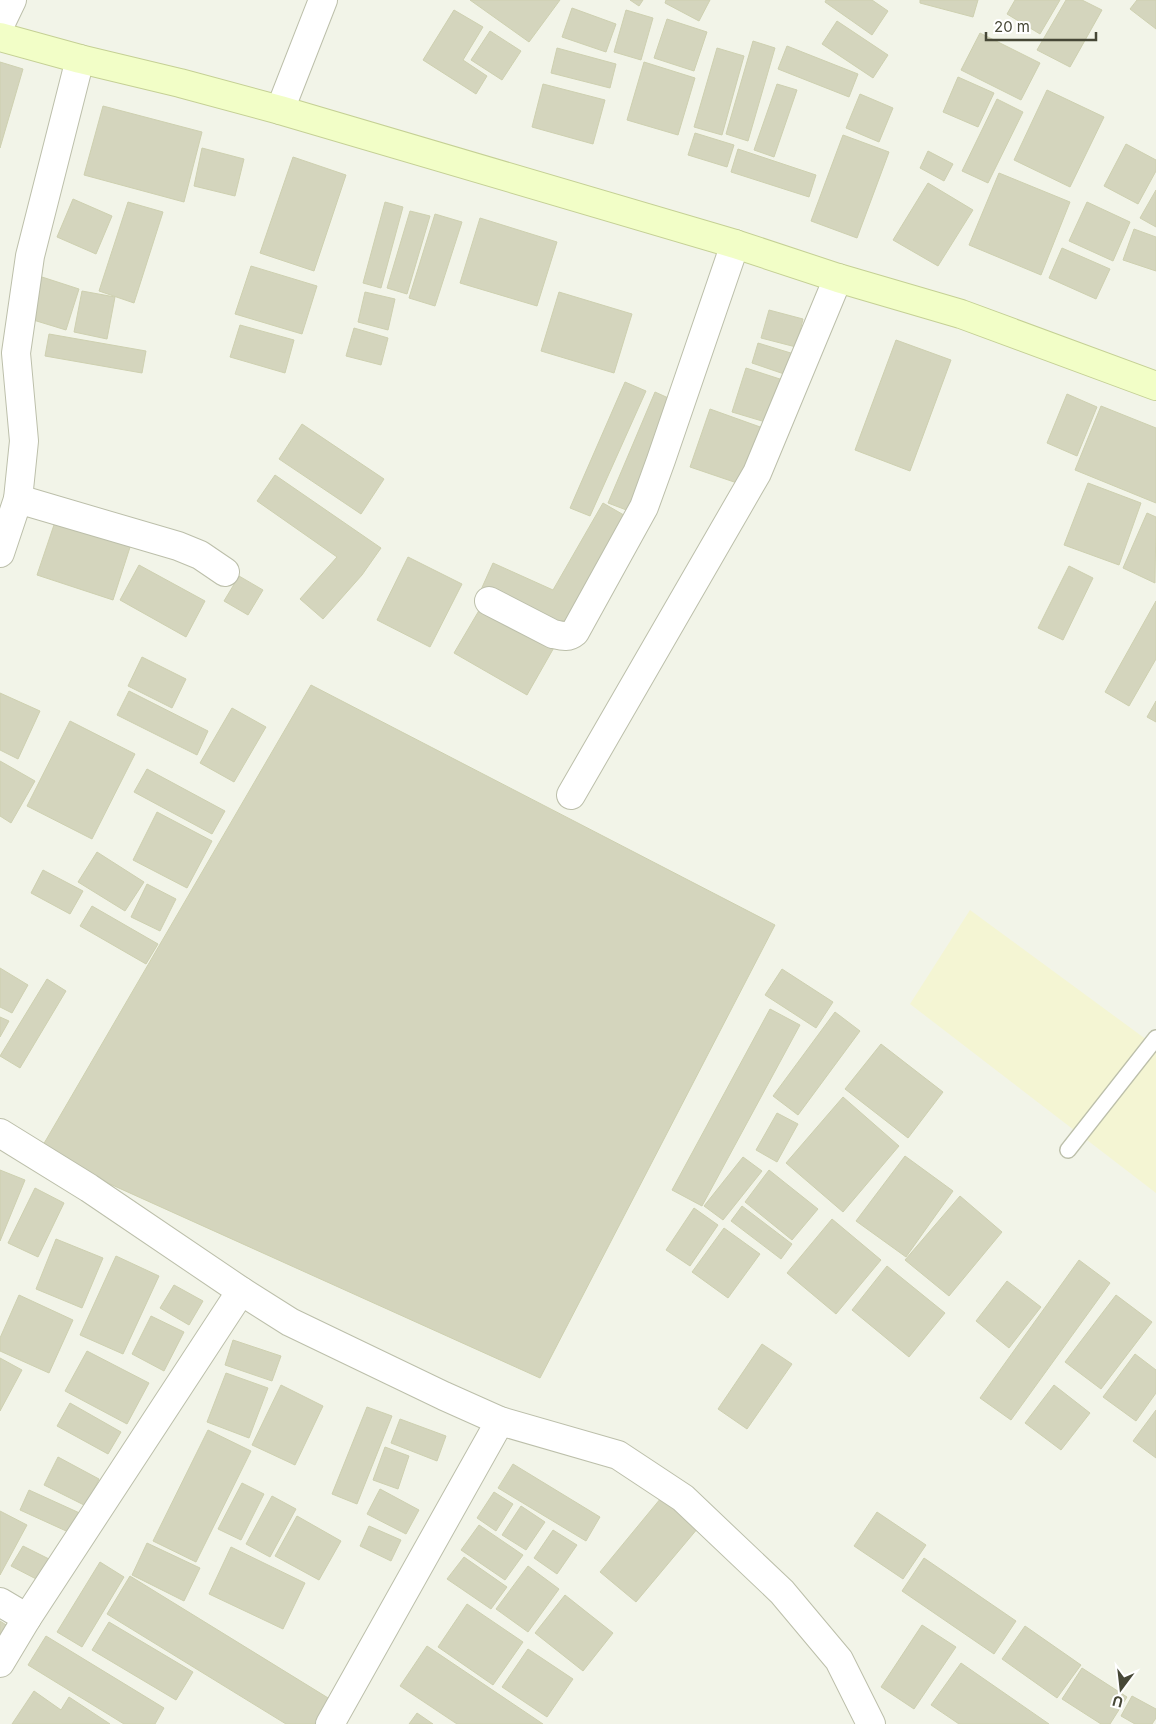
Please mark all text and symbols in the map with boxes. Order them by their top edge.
scale bar [986,10,1096,42]
text: 20 m [994,17,1030,36]
north arrow [1096,1664,1146,1714]
text: U [1110,1693,1125,1712]

